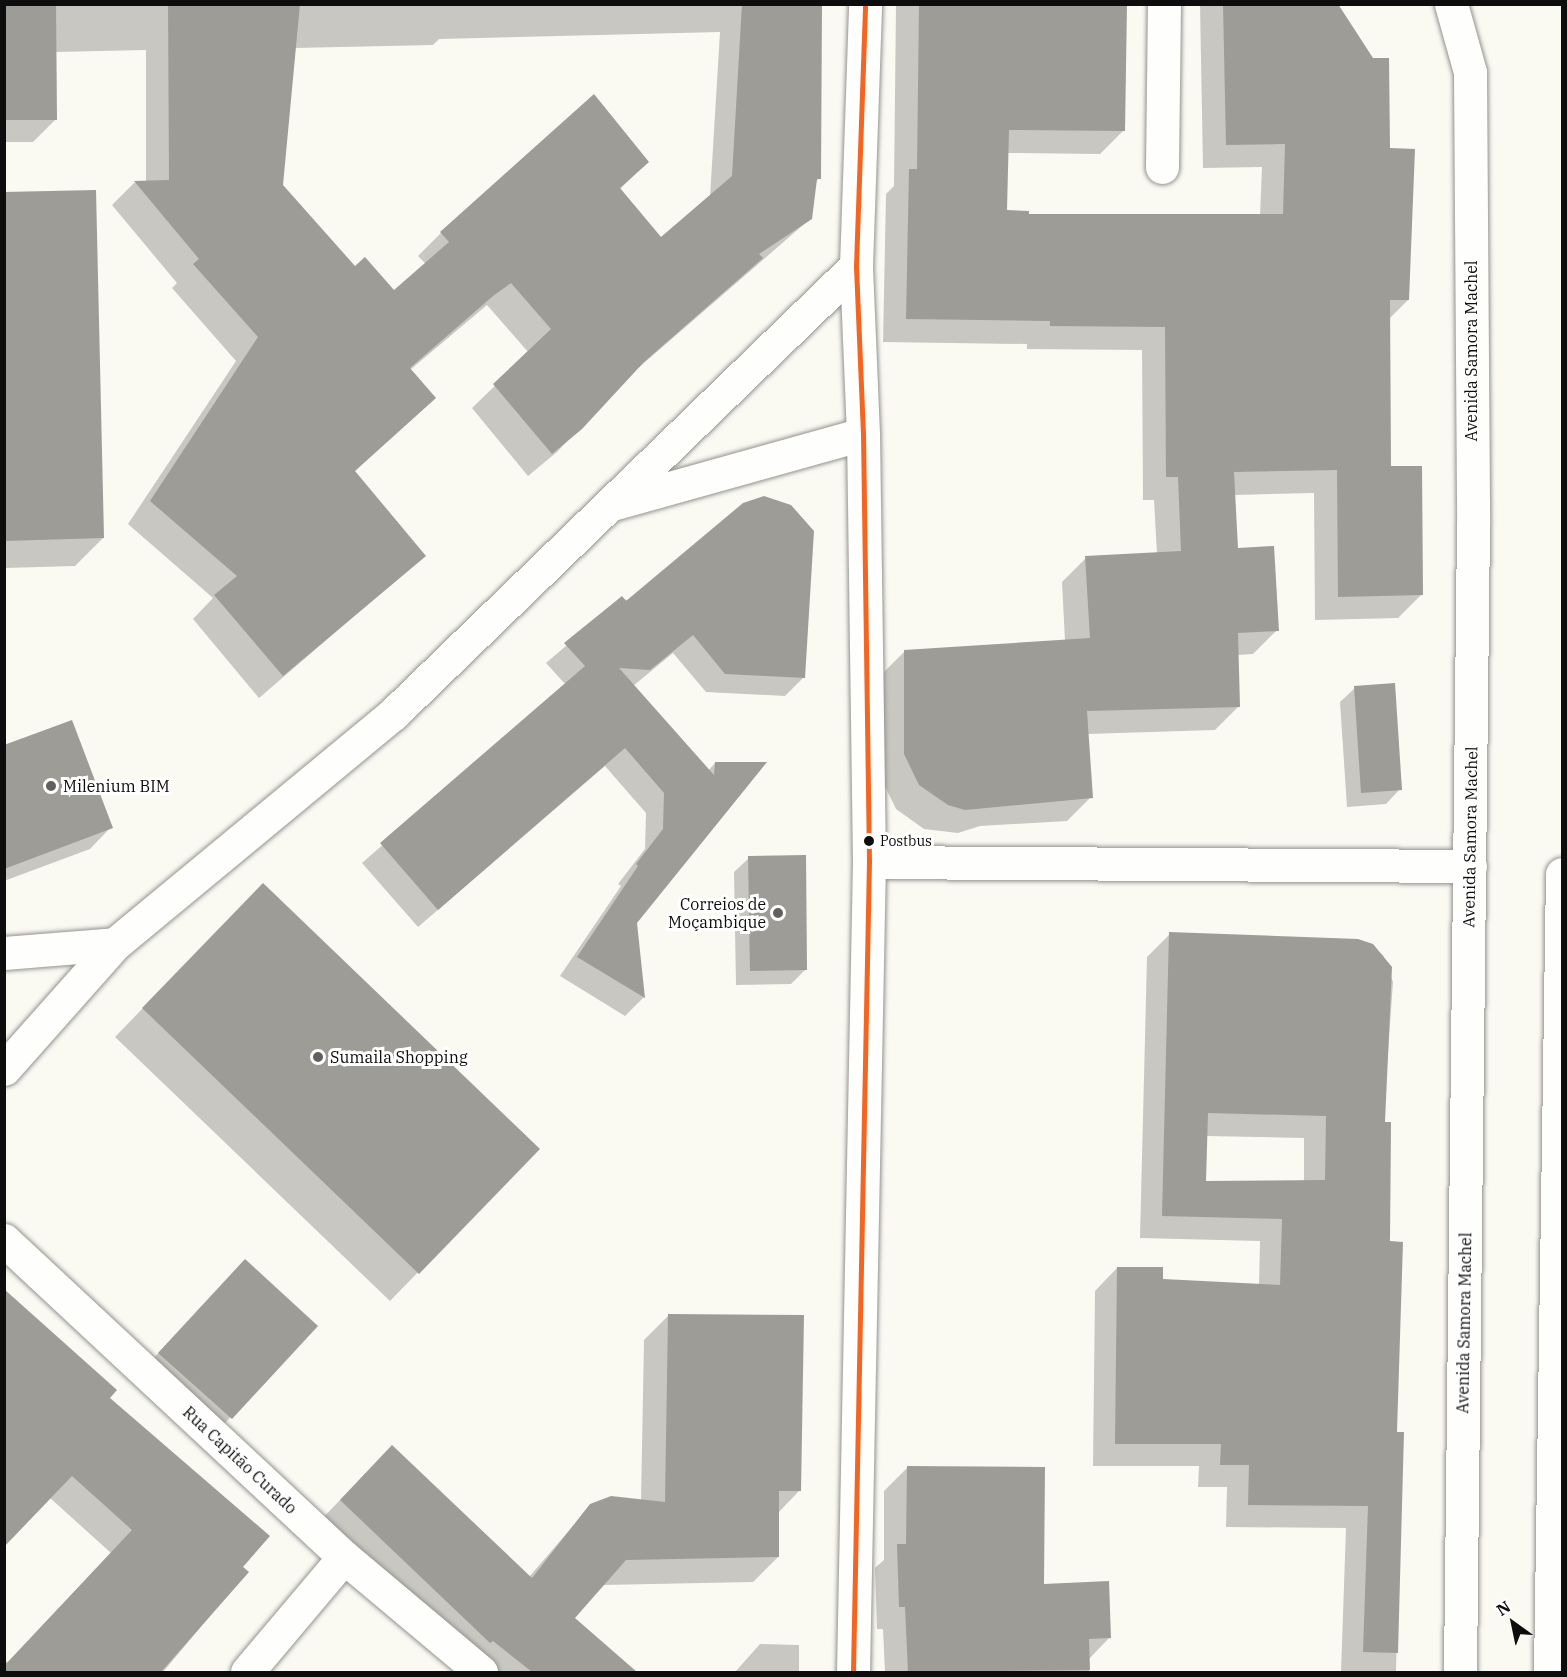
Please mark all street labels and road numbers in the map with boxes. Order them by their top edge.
street label: Avenida Samora Machel [1461,260,1481,442]
street label: Avenida Samora Machel [1459,746,1481,928]
street label: Avenida Samora Machel [1453,1232,1475,1414]
street label: Rua Capitão Curado [179,1402,301,1518]

